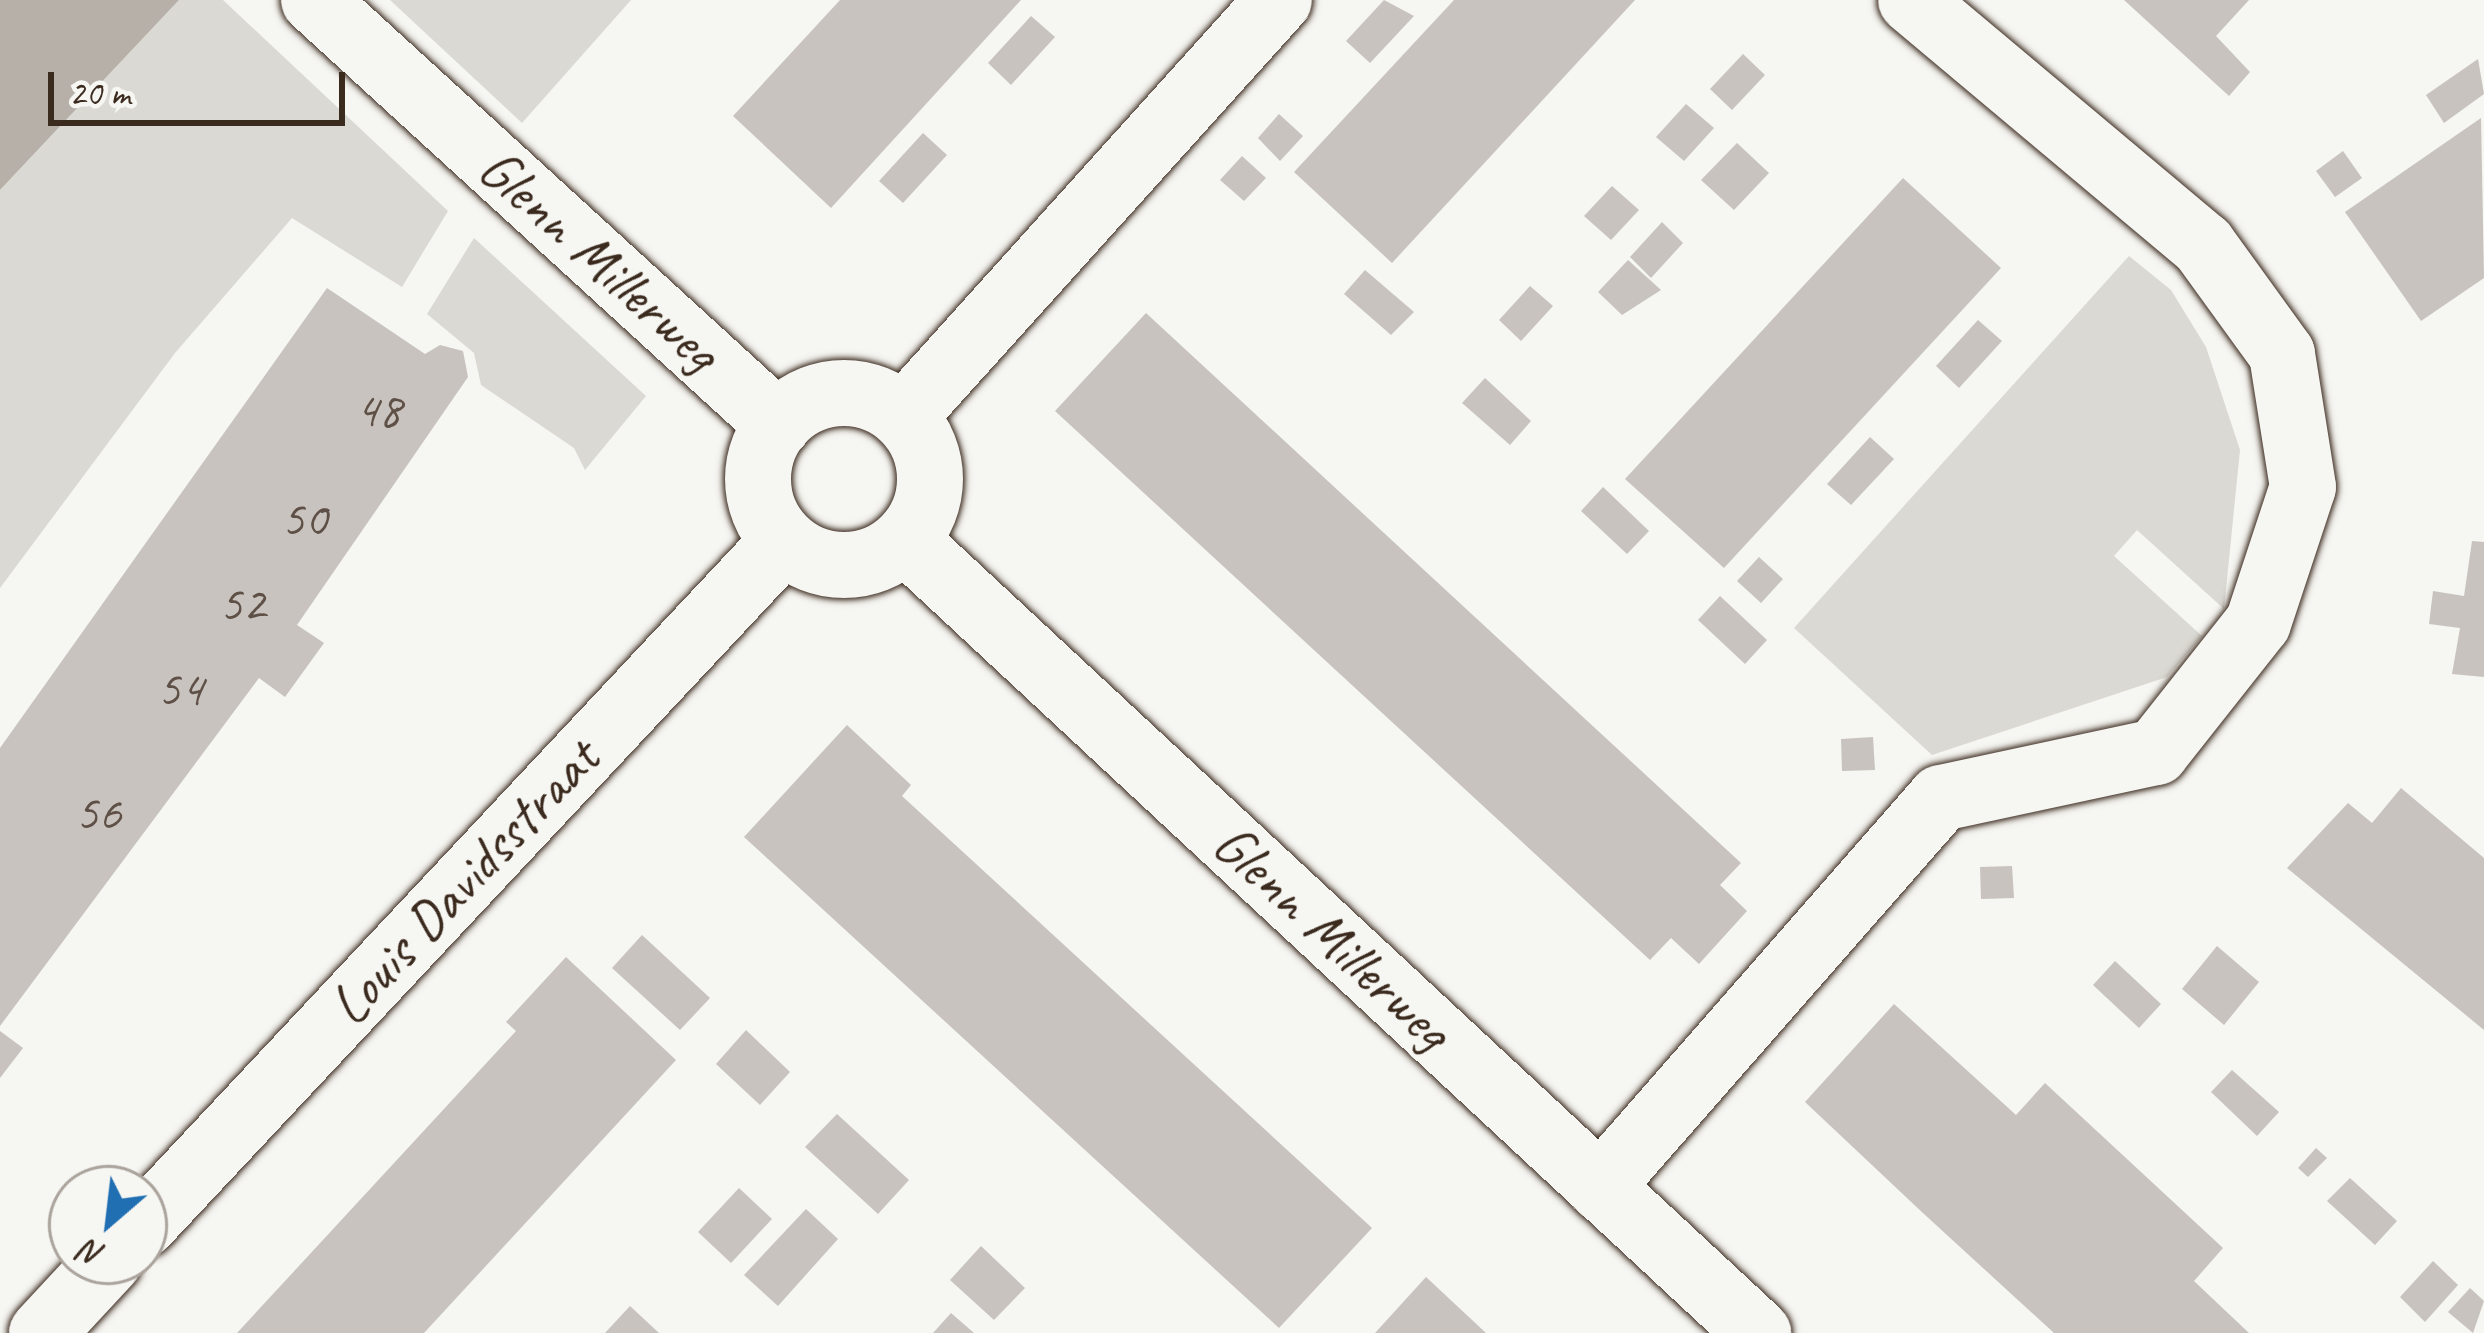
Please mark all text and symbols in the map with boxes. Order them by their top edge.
scale bar [54,48,351,122]
text: 20 m [69,70,130,116]
street label: Glenn Millerweg [464,134,734,386]
house number: 48 [355,378,401,440]
house number: 50 [281,487,327,549]
house number: 52 [219,572,265,634]
house number: 54 [157,657,203,719]
street label: Louis Davidsstraat [315,726,613,1038]
house number: 56 [75,781,121,843]
street label: Glenn Millerweg [1199,810,1465,1064]
north arrow [48,1165,168,1285]
text: N [74,1231,111,1277]

